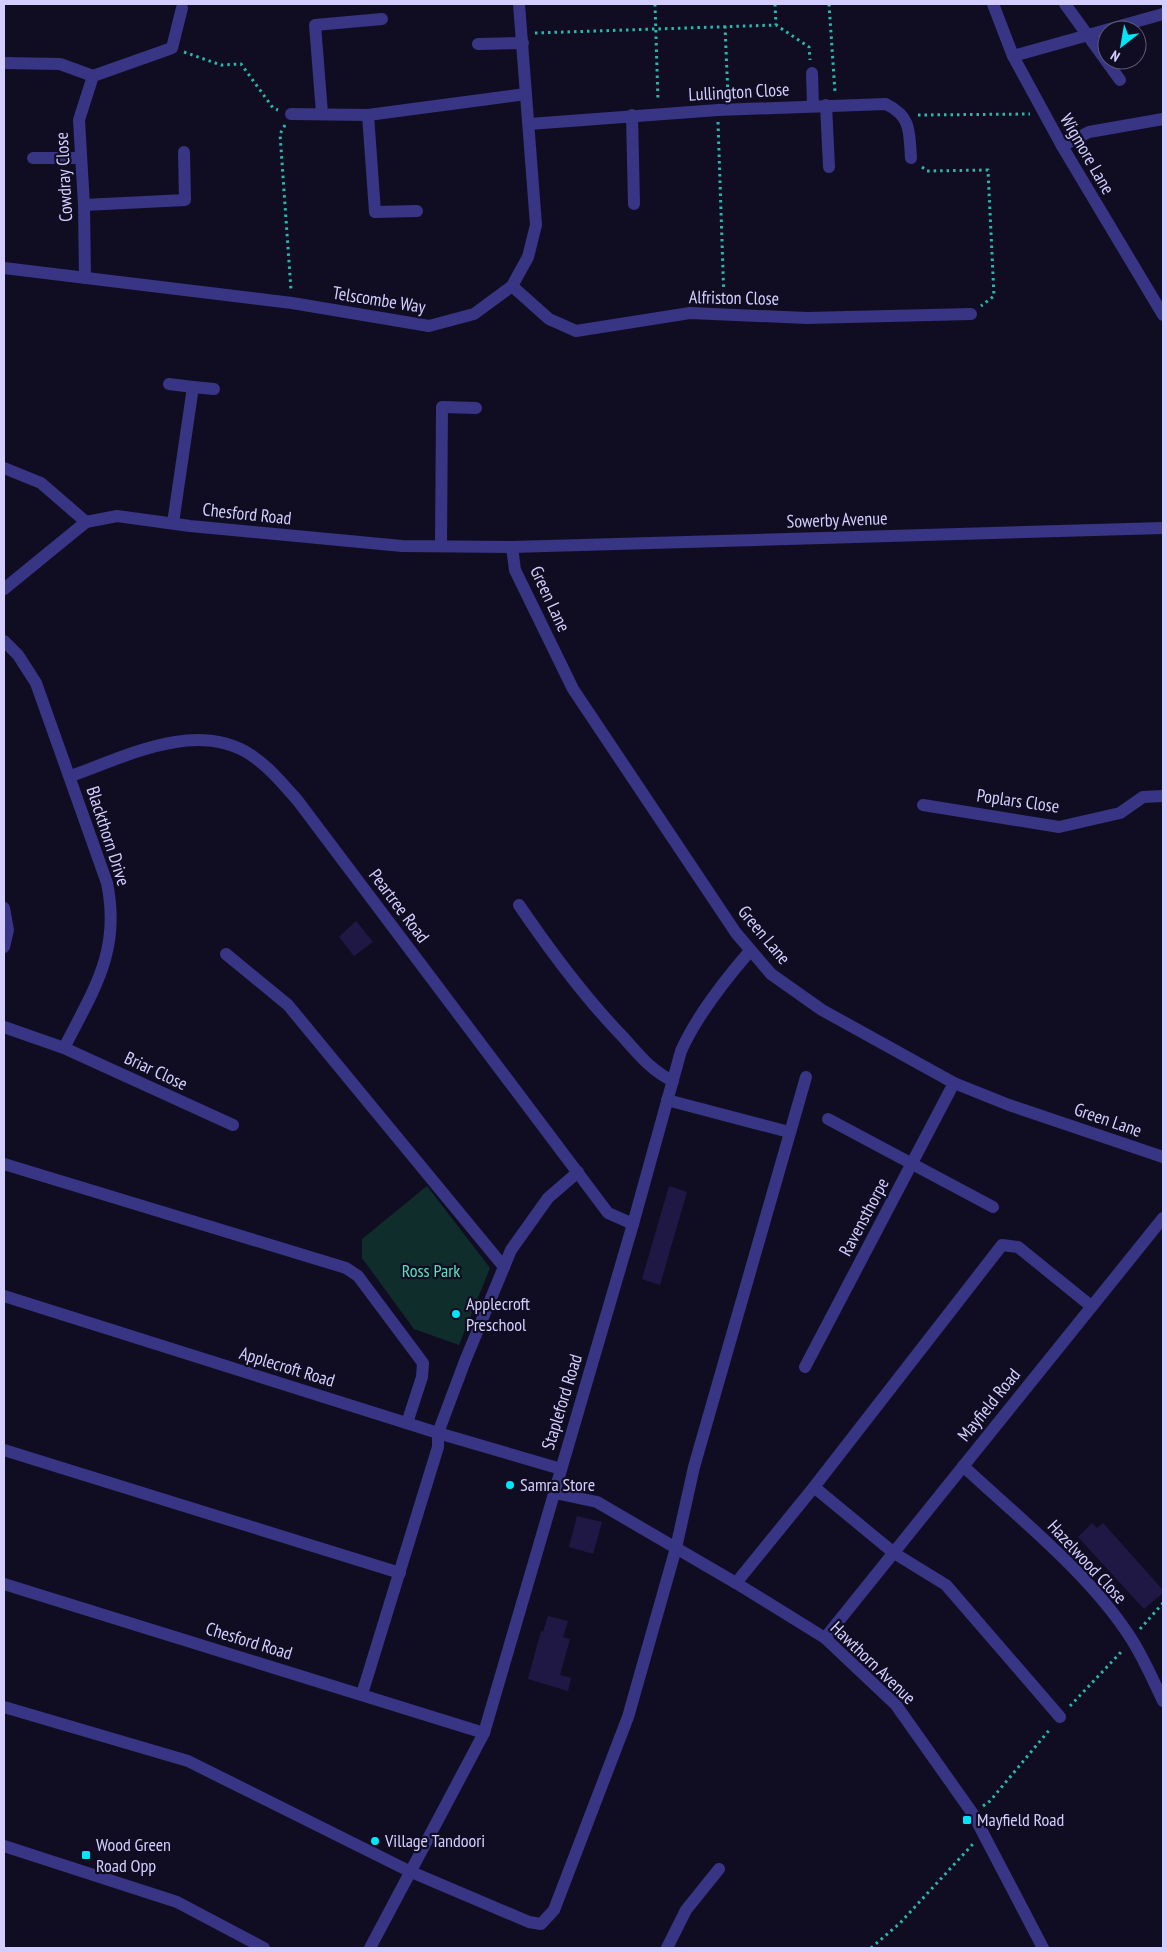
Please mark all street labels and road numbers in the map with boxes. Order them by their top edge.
street label: Lullington Close [688,77,790,106]
street label: Wigmore Lane [1055,109,1120,198]
street label: Cowdray Close [50,132,77,222]
street label: Telscombe Way [331,281,427,318]
street label: Alfriston Close [689,285,779,310]
street label: Chesford Road [201,497,293,530]
street label: Sowerby Avenue [786,506,888,533]
street label: Green Lane [525,562,576,635]
street label: Blackthorn Drive [82,783,135,889]
street label: Poplars Close [975,783,1061,818]
street label: Peartree Road [364,864,435,947]
street label: Green Lane [733,900,796,969]
street label: Briar Close [121,1046,191,1095]
street label: Green Lane [1071,1097,1145,1142]
street label: Ravensthorpe [833,1174,894,1260]
street label: Applecroft Road [237,1341,338,1392]
street label: Stapleford Road [536,1351,587,1452]
street label: Mayfield Road [952,1364,1025,1446]
street label: Hazelwood Close [1043,1515,1132,1608]
street label: Chesford Road [203,1616,295,1665]
street label: Hawthorn Avenue [826,1616,921,1709]

